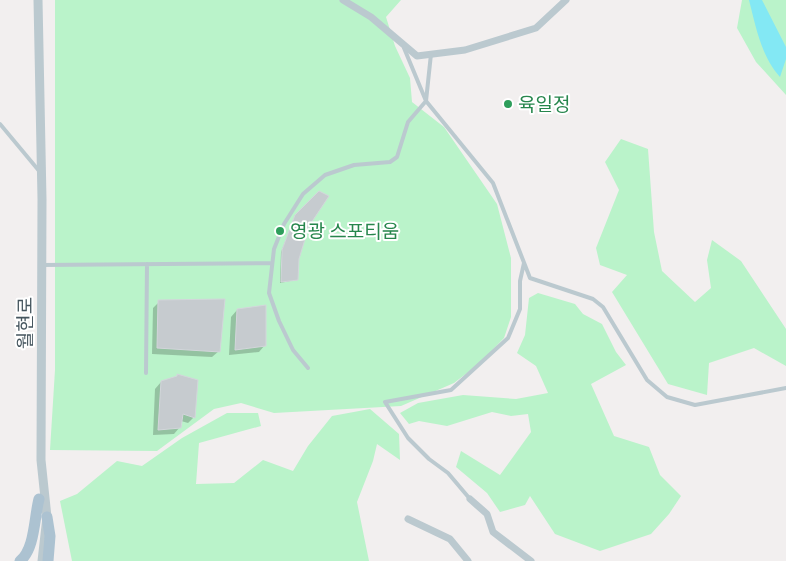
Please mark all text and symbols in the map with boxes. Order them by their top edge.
place label: 육일정 [518,92,570,115]
marker: 육일정 [502,98,514,110]
place label: 영광 스포티움 [290,219,399,242]
marker: 영광 스포티움 [274,225,286,237]
street label: 월현로 [13,297,36,349]

